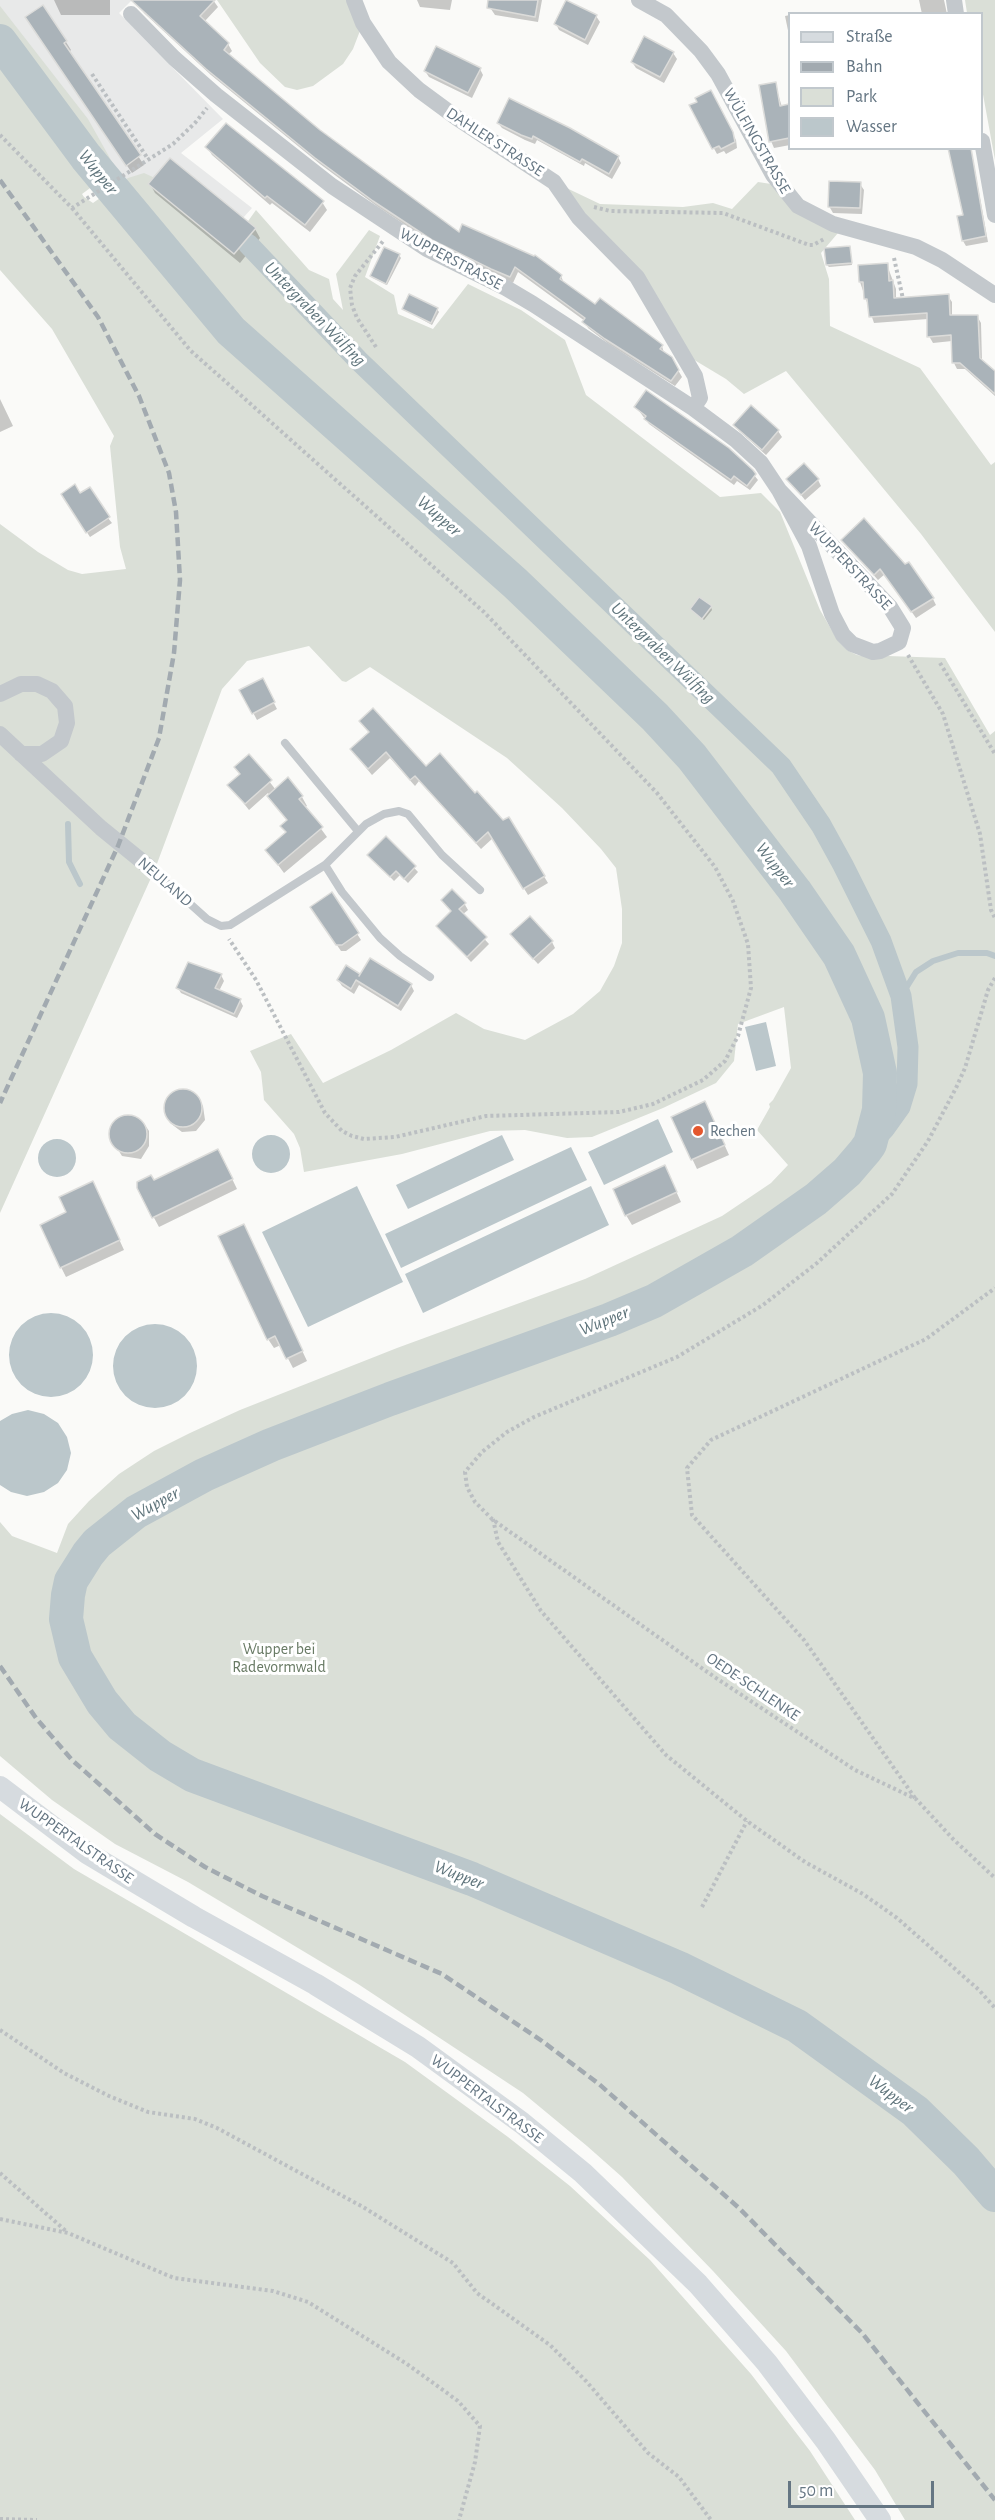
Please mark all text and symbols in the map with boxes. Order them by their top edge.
legend [788,12,983,150]
text: Straße [846,28,892,46]
text: Bahn [846,58,882,76]
street label: WÜLFINGSTRASSE [719,85,795,197]
text: Park [846,88,877,106]
street label: DAHLER STRASSE [443,103,547,181]
text: Wasser [846,118,897,136]
water label: Wupper [73,145,123,199]
street label: WUPPERSTRASSE [396,224,506,294]
water label: Untergraben Wülfing [260,257,370,371]
water label: Wupper [413,491,465,541]
street label: WUPPERSTRASSE [804,518,896,614]
water label: Untergraben Wülfing [606,598,720,708]
water label: Wupper [751,838,799,892]
street label: NEULAND [134,853,196,911]
place label: Rechen [710,1121,756,1141]
marker: Rechen [691,1124,705,1138]
water label: Wupper [576,1301,632,1341]
water label: Wupper [127,1482,183,1526]
park label: Wupper bei Radevormwald [232,1639,326,1677]
street label: OEDE-SCHLENKE [702,1649,804,1725]
street label: WUPPERTALSTRASSE [15,1794,137,1888]
water label: Wupper [431,1856,487,1894]
street label: WUPPERTALSTRASSE [427,2050,547,2148]
water label: Wupper [864,2070,918,2118]
scale bar [791,2469,936,2507]
text: 50 m [799,2482,833,2500]

